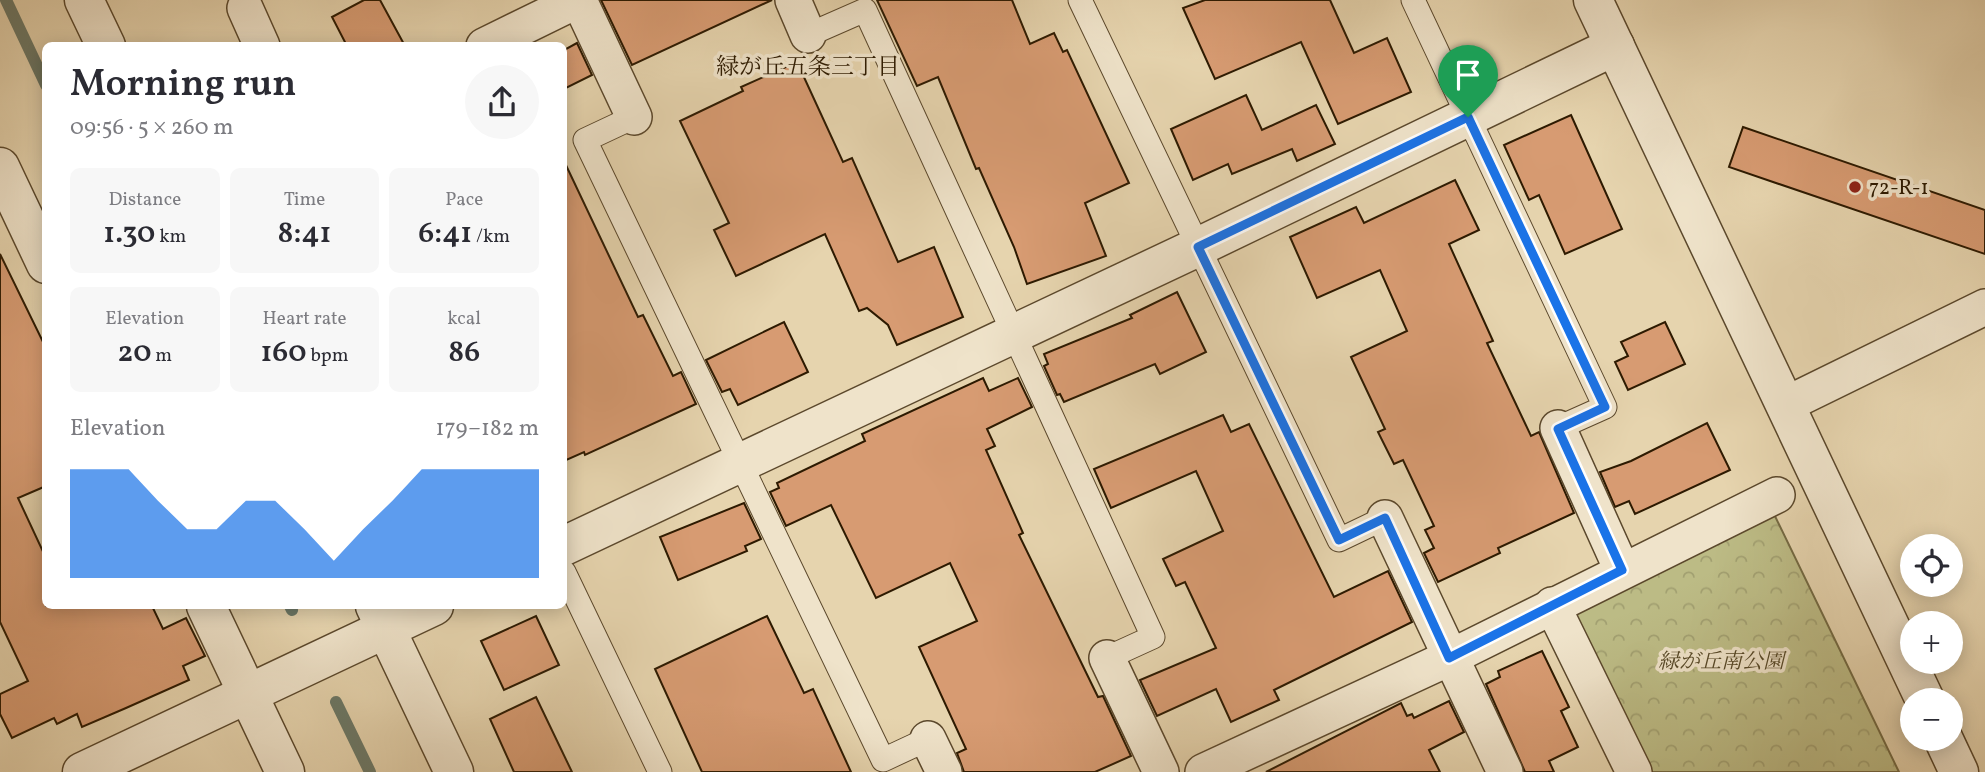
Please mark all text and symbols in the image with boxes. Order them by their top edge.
pin [1438,45,1498,117]
district label: 緑が丘五条三丁目 [716,52,900,84]
icon: arrive [1449,56,1487,94]
text: Morning run [70,59,296,112]
button: share [465,65,539,139]
text: 09:56 · 5 × 260 m [70,112,234,144]
place label: 72-R-1 [1869,174,1929,203]
marker: 72-R-1 [1847,179,1863,195]
text: Distance [108,187,181,213]
text: Time [284,187,325,213]
text: Pace [445,187,483,213]
text: 1.30 [103,213,155,255]
text: 8:41 [278,213,331,255]
text: 6:41 [418,213,472,255]
text: km [155,224,186,250]
text: /km [472,224,510,250]
text: Elevation [105,306,184,332]
text: Heart rate [263,306,346,332]
text: kcal [447,306,481,332]
text: 20 [118,332,151,374]
text: 160 [260,332,307,374]
text: 86 [448,332,480,374]
text: m [151,343,172,369]
text: bpm [307,343,349,369]
text: Elevation [70,413,166,445]
text: 179–182 m [436,413,539,445]
map controls [1900,534,1963,751]
button: locate [1900,534,1963,597]
button: + [1900,611,1963,674]
park label: 緑が丘南公園 [1658,648,1787,677]
button: − [1900,688,1963,751]

